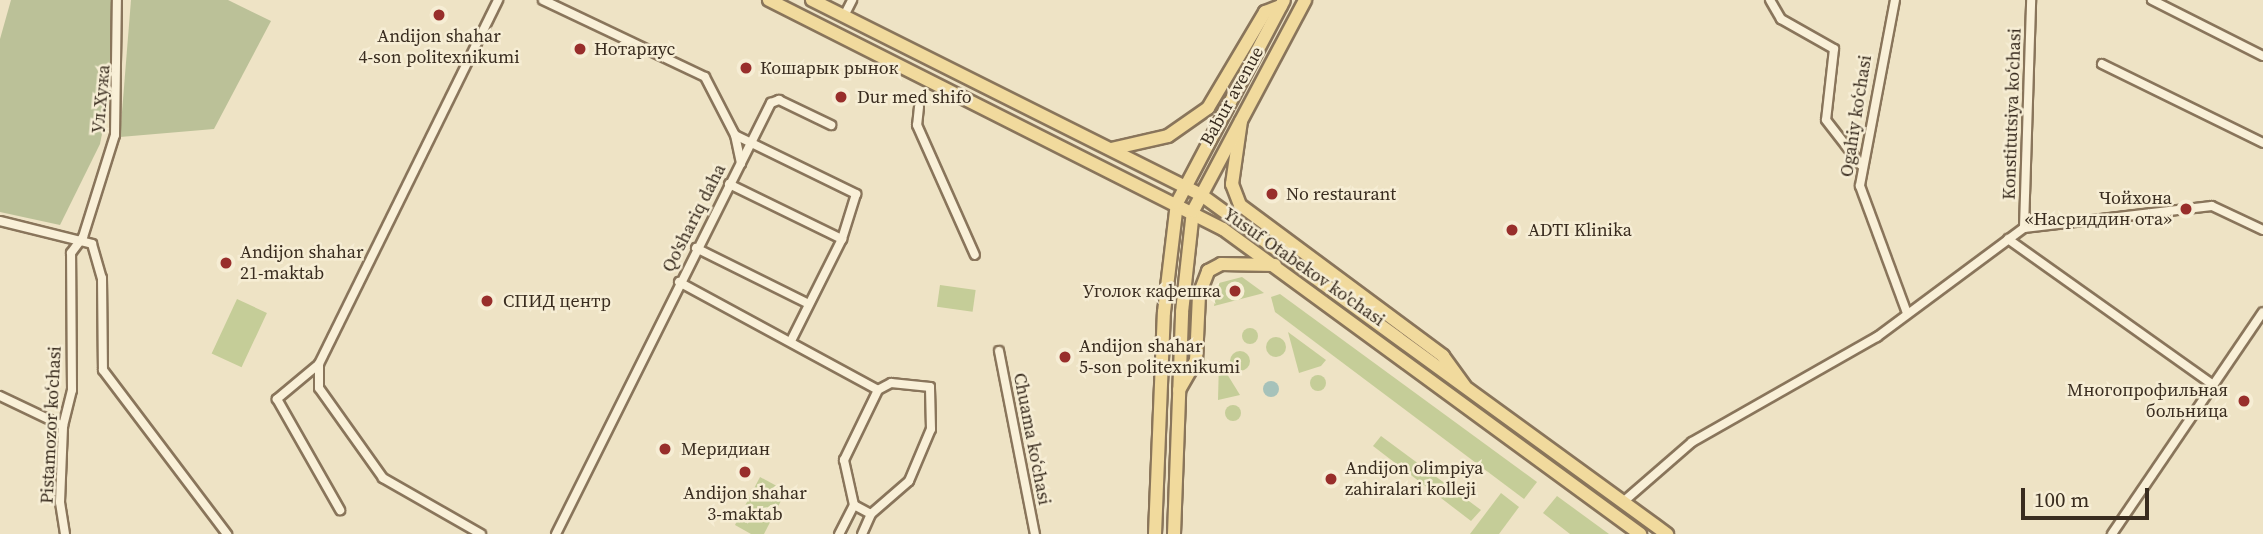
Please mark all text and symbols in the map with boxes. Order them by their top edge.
marker: Andijon shahar 4-son politexnikumi [431,7,447,23]
place label: Andijon shahar 4-son politexnikumi [358,26,520,68]
street label: Konstitutsiya koʻchasi [1998,28,2026,200]
place label: Нотариус [594,38,675,60]
marker: Нотариус [572,41,588,57]
street label: Babur avenue [1196,43,1268,149]
street label: Ogahiy koʻchasi [1836,53,1876,179]
place label: Кошарык рынок [760,57,898,79]
marker: Кошарык рынок [738,60,754,76]
street label: Ул.Хужа [87,64,115,134]
place label: Dur med shifo [857,86,972,108]
marker: Dur med shifo [831,87,851,107]
street label: Qo'shariq daha [657,160,731,276]
place label: No restaurant [1286,183,1396,205]
marker: No restaurant [1264,186,1280,202]
place label: Чойхона «Насриддин ота» [2025,188,2172,230]
marker: Чойхона «Насриддин ота» [2178,201,2194,217]
street label: Yusuf Otabekov ko'chasi [1219,203,1389,331]
place label: ADTI Klinika [1528,219,1632,241]
marker: ADTI Klinika [1502,220,1522,240]
place label: Andijon shahar 21-maktab [240,242,364,284]
marker: Andijon shahar 21-maktab [218,255,234,271]
place label: Уголок кафешка [1083,280,1221,302]
marker: Уголок кафешка [1227,283,1243,299]
place label: СПИД центр [503,290,611,312]
marker: СПИД центр [477,291,497,311]
place label: Andijon shahar 5-son politexnikumi [1079,336,1240,378]
street label: Pistamozor koʻchasi [36,346,66,504]
marker: Andijon shahar 5-son politexnikumi [1057,349,1073,365]
street label: Chuama koʻchasi [1009,371,1055,507]
place label: Многопрофильная больница [2067,380,2228,422]
marker: Многопрофильная больница [2234,391,2254,411]
place label: Меридиан [681,438,770,460]
marker: Меридиан [655,439,675,459]
place label: Andijon olimpiya zahiralari kolleji [1345,458,1483,500]
marker: Andijon shahar 3-maktab [737,464,753,480]
marker: Andijon olimpiya zahiralari kolleji [1323,471,1339,487]
scale bar [2025,475,2153,518]
place label: Andijon shahar 3-maktab [683,483,807,526]
text: 100 m [2034,485,2089,514]

